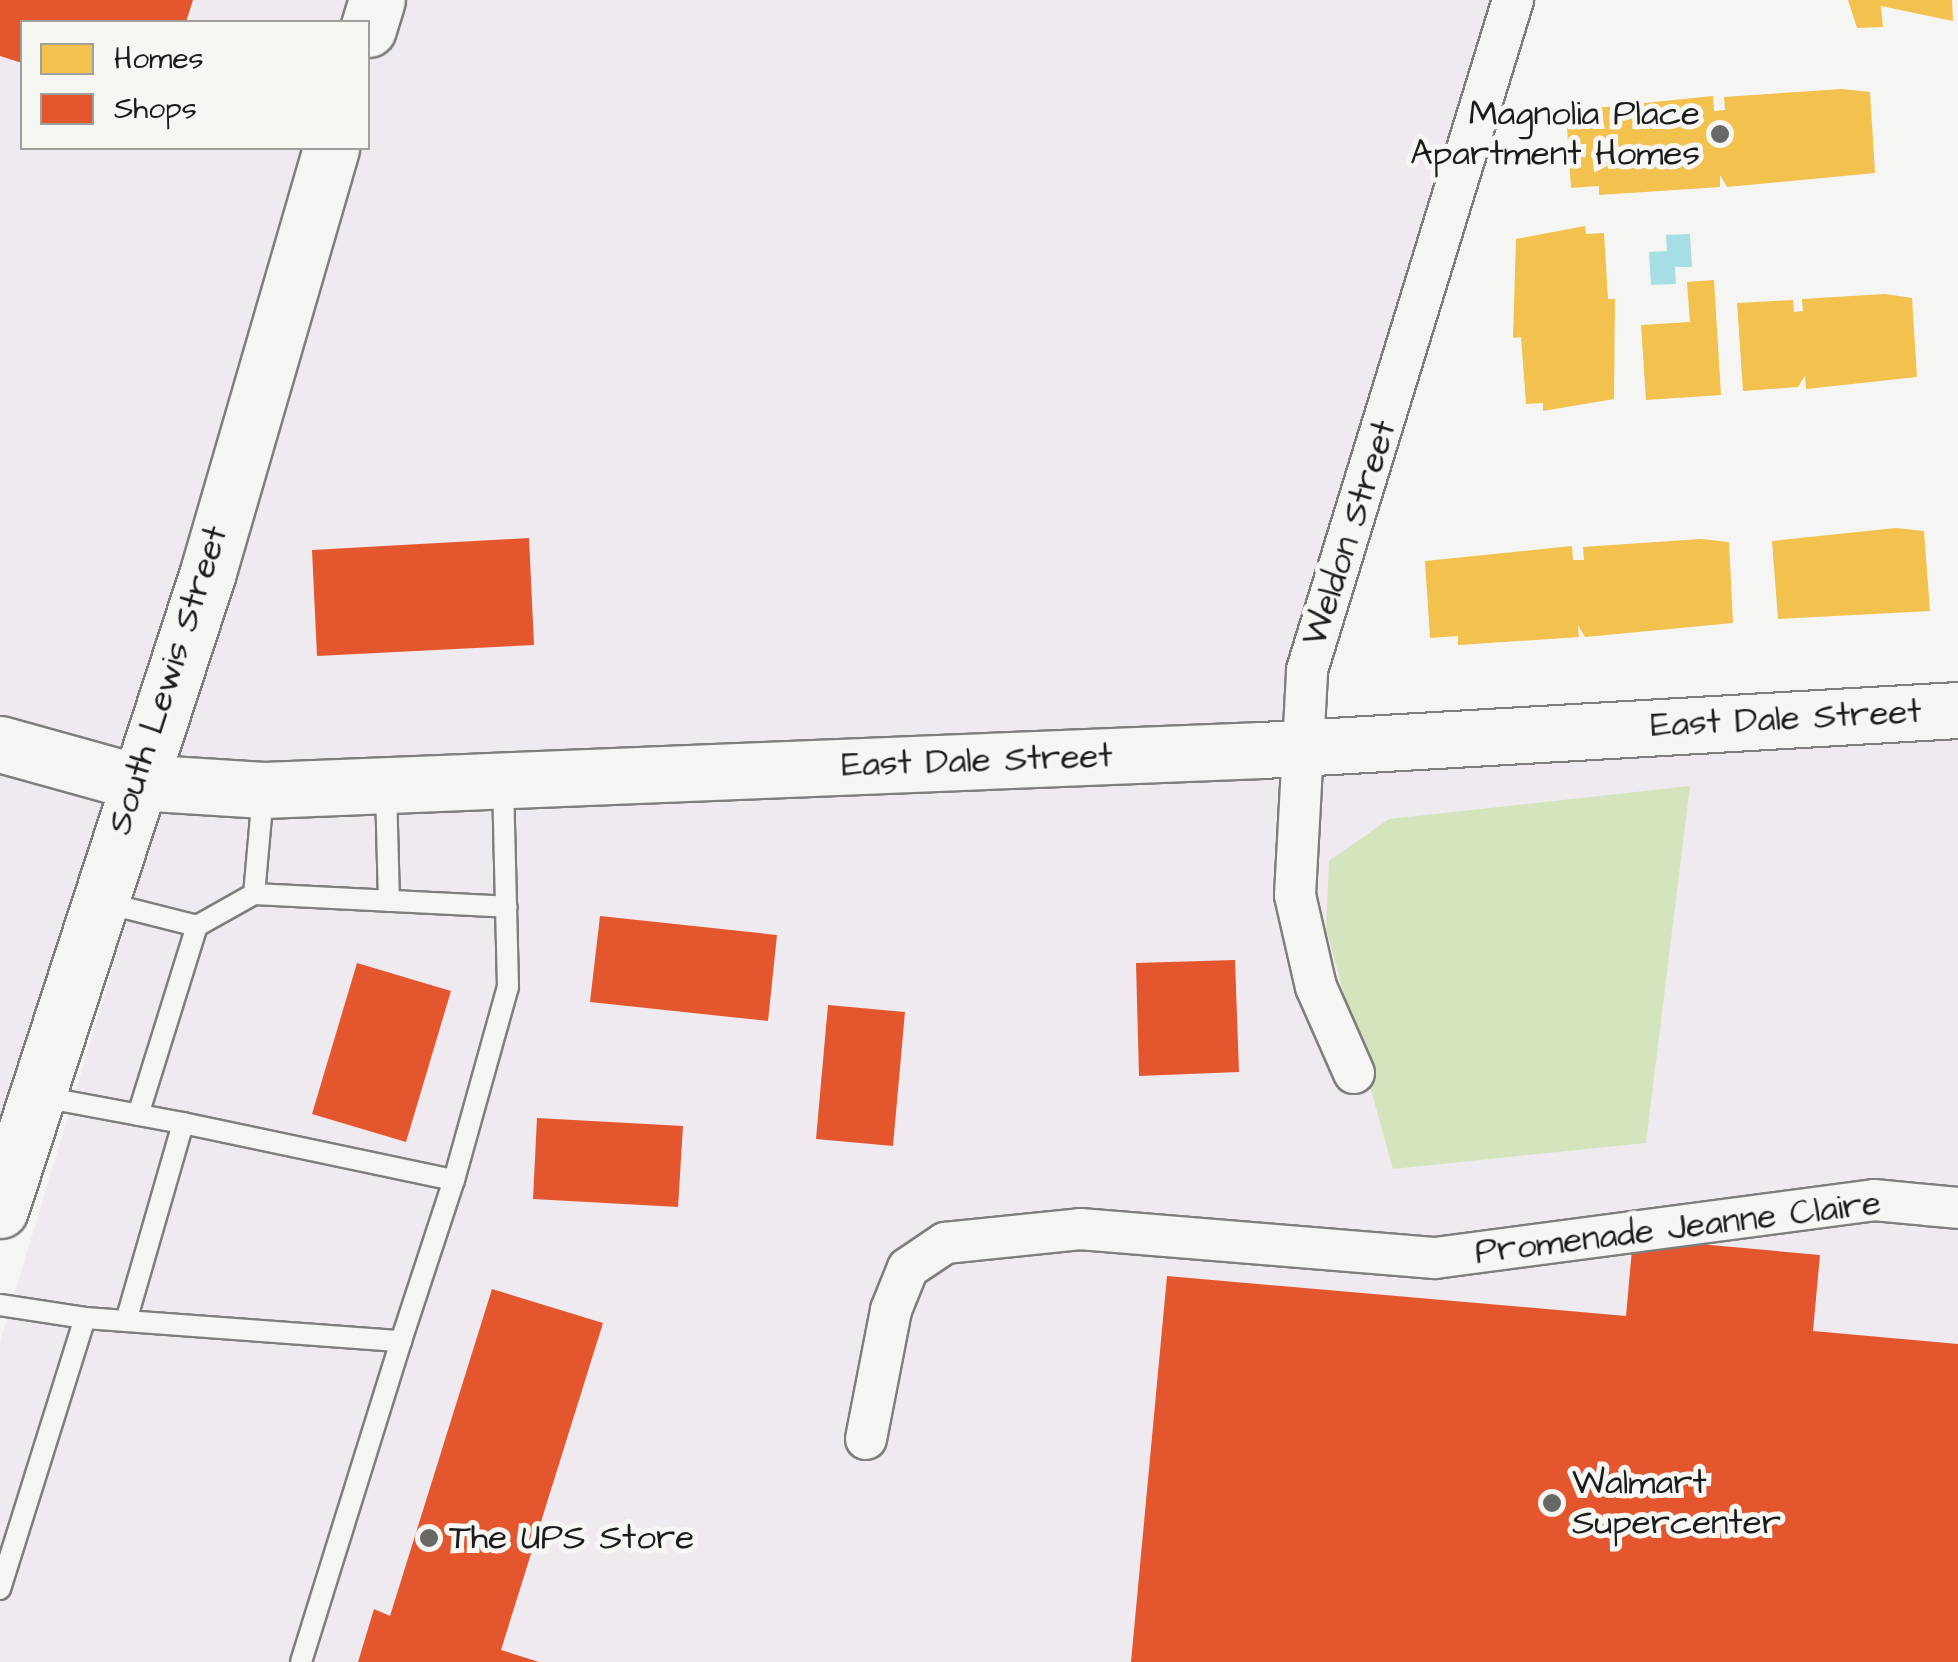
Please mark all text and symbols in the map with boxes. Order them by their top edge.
legend [20,20,370,150]
text: Homes [114,38,204,80]
text: Shops [114,88,197,130]
place label: Magnolia Place Apartment Homes [1410,93,1700,175]
marker: Magnolia Place Apartment Homes [1709,123,1731,145]
street label: Weldon Street [1294,415,1406,651]
street label: South Lewis Street [98,521,238,839]
street label: East Dale Street [1649,691,1923,747]
street label: East Dale Street [841,735,1113,787]
street label: Promenade Jeanne Claire [1473,1182,1883,1274]
place label: Walmart Supercenter [1572,1462,1781,1544]
marker: Walmart Supercenter [1541,1492,1563,1514]
place label: The UPS Store [449,1517,694,1559]
marker: The UPS Store [418,1527,440,1549]

